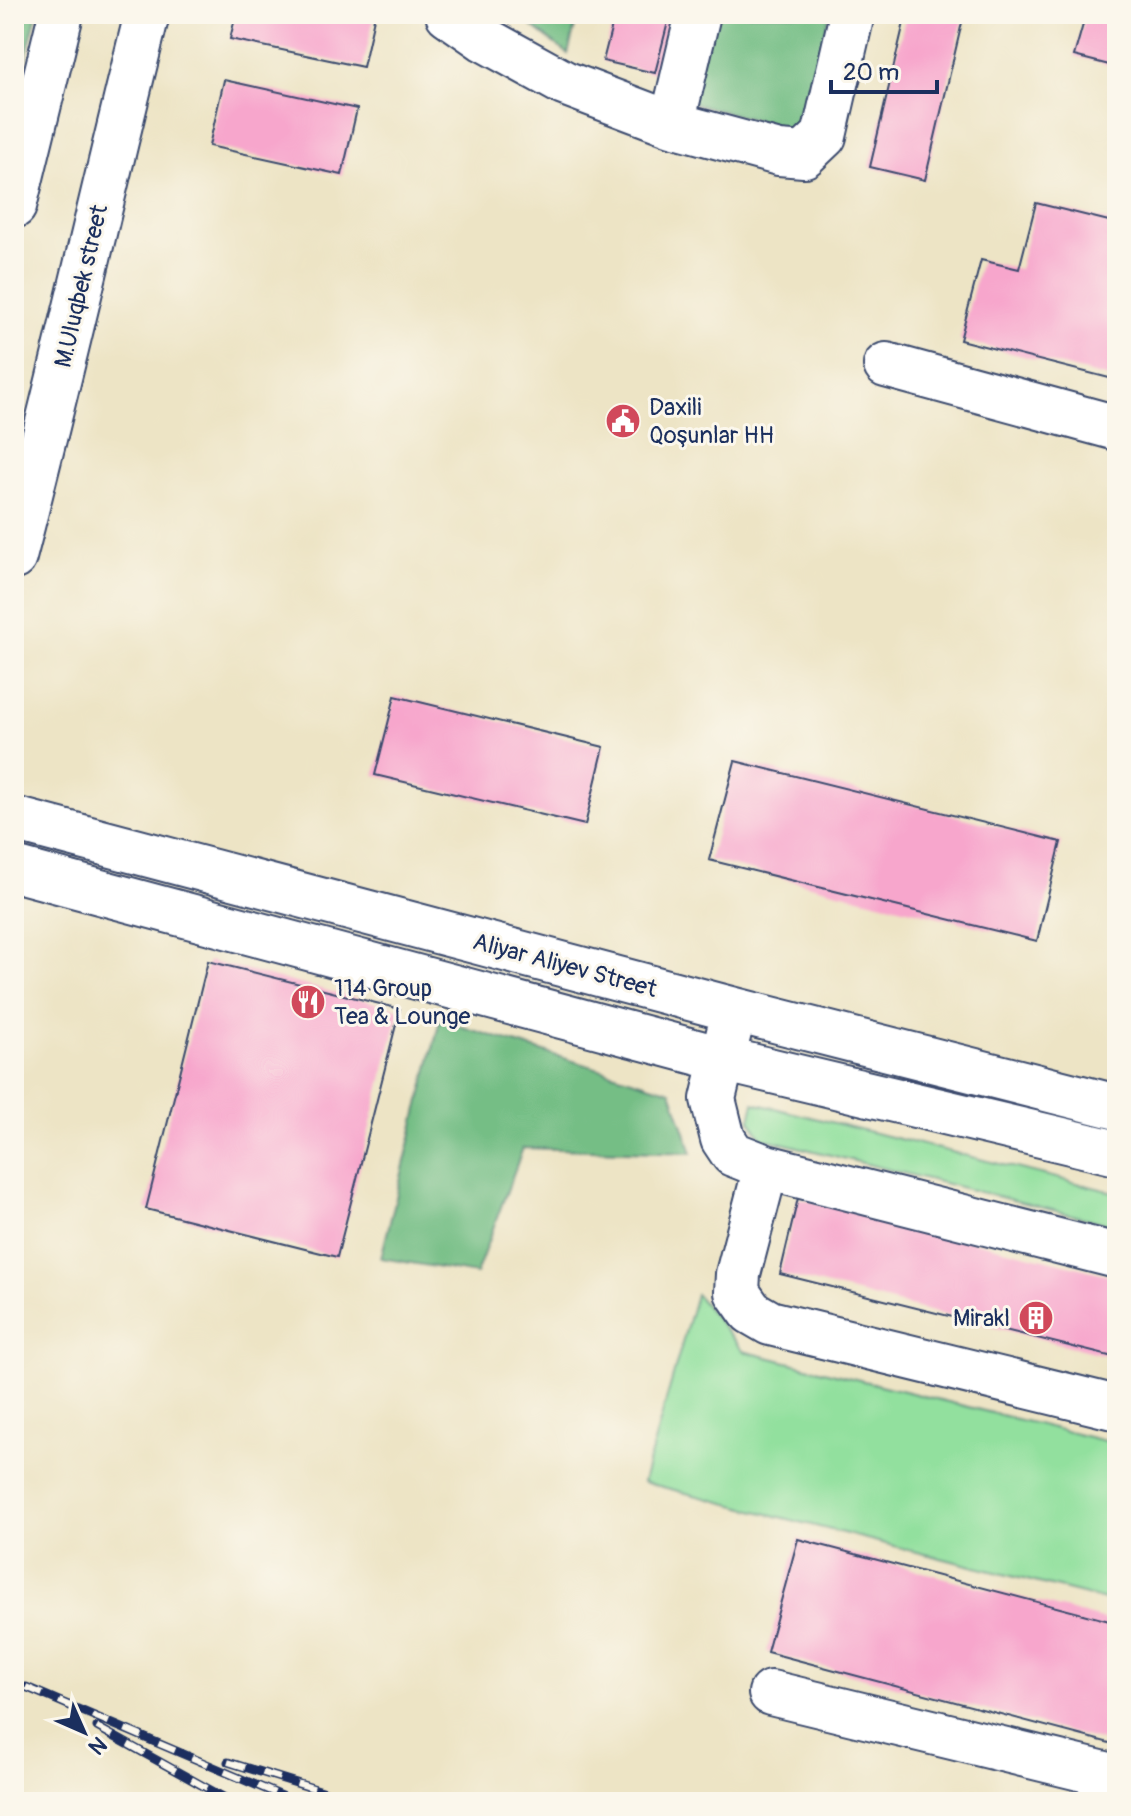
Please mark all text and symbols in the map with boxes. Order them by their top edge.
scale bar [831,44,937,94]
text: 20 m [843,58,899,87]
street label: M.Uluqbek street [49,202,114,370]
place label: Daxili Qoşunlar HH [649,393,774,450]
public building icon: Daxili Qoşunlar HH [604,402,642,440]
street label: Aliyar Aliyev Street [470,927,660,1004]
place label: 114 Group Tea & Lounge [334,974,470,1031]
restaurant icon: 114 Group Tea & Lounge [289,983,327,1021]
building icon: Mirakl [1017,1299,1055,1337]
place label: Mirakl [953,1304,1010,1333]
north arrow [44,1692,124,1772]
text: N [82,1730,113,1761]

